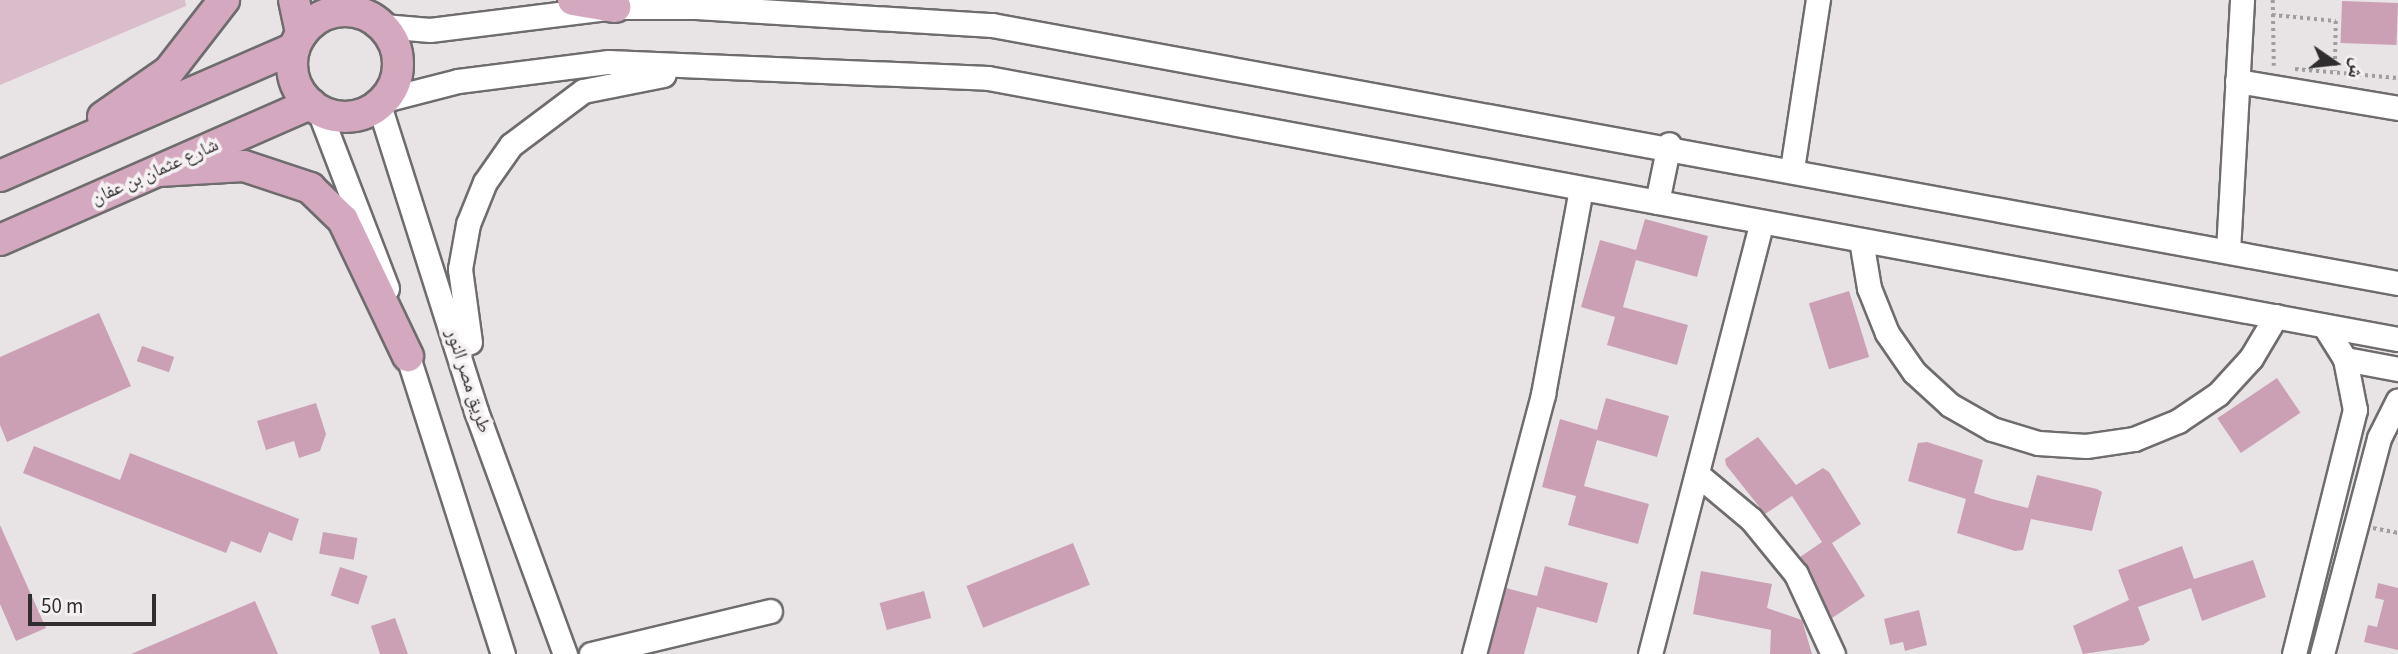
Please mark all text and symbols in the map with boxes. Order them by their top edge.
north arrow [2300,28,2370,98]
text: ش [2340,55,2371,81]
street label: شارع عثمان بن عفان [88,134,222,210]
street label: طريق مصر النور [440,326,496,436]
scale bar [32,580,159,624]
text: 50 m [41,591,83,621]

